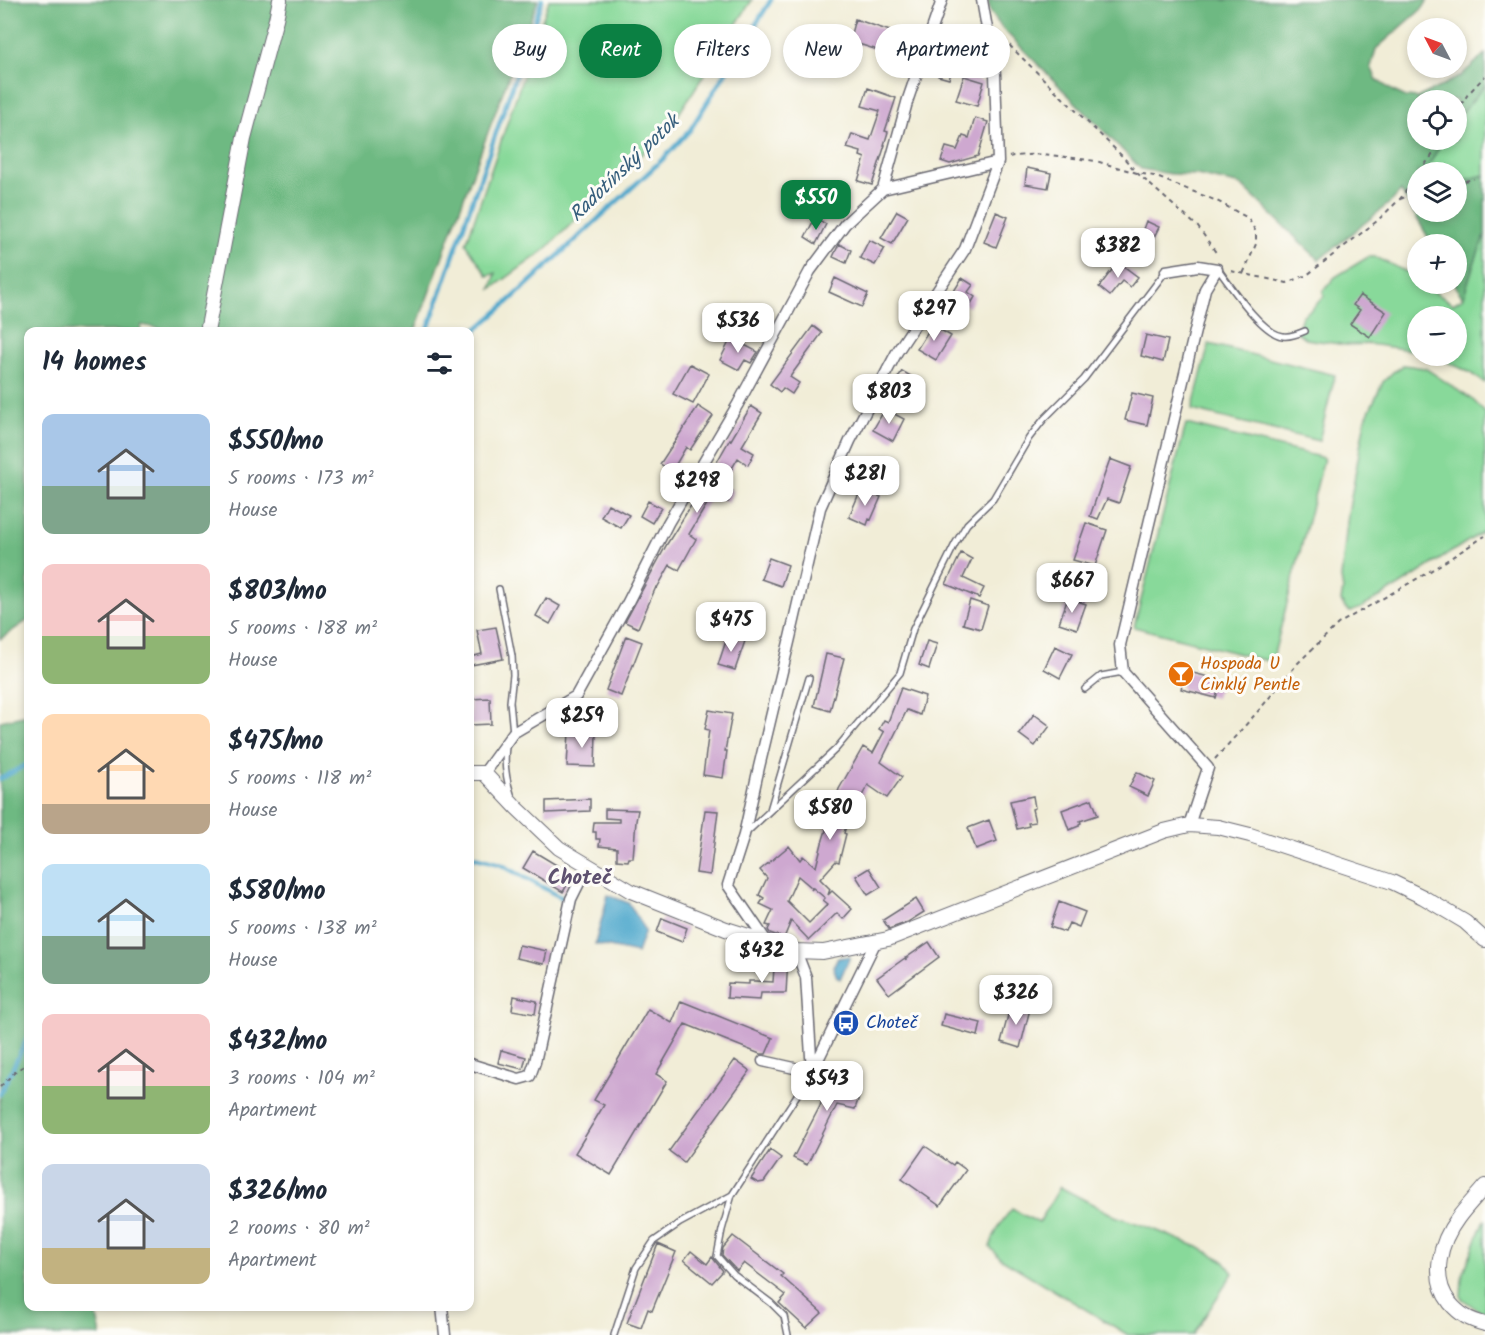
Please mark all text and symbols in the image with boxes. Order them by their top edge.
north arrow [1407,18,1467,78]
map controls [1407,18,1467,366]
chip: Buy [492,24,567,78]
chip: Rent [579,24,662,78]
chip: Filters [674,24,771,78]
chip: New [783,24,863,78]
chip: Apartment [875,24,1010,78]
button: locate [1407,90,1467,150]
water label: Radotínský potok [562,106,690,230]
button: layers [1407,162,1467,222]
pin: $550 [780,180,852,231]
text: $550 [795,183,837,215]
pin: $382 [1082,228,1154,279]
text: $382 [1095,231,1141,263]
button: + [1407,234,1467,294]
pin: $297 [898,291,970,342]
text: $297 [912,294,956,326]
pin: $536 [702,303,774,354]
text: $536 [716,306,760,338]
button: − [1407,306,1467,366]
text: 14 homes [42,342,147,384]
icon: filters [423,347,456,380]
pin: $803 [853,374,925,425]
text: $803 [867,377,911,409]
text: $550/mo [228,421,324,463]
icon: home [90,438,162,510]
pin: $281 [829,456,901,507]
text: $281 [844,459,886,491]
text: 5 rooms · 173 m² [228,463,374,495]
pin: $298 [661,463,733,514]
text: $298 [674,466,720,498]
text: House [228,495,278,527]
pin: $667 [1036,563,1108,614]
text: $667 [1051,566,1093,598]
text: $803/mo [228,571,327,613]
icon: home [90,588,162,660]
pin: $475 [695,602,767,653]
text: $475 [710,605,752,637]
text: 5 rooms · 188 m² [228,613,377,645]
text: House [228,645,278,677]
place label: Hospoda U Cinklý Pentle [1200,650,1300,700]
bar icon: Hospoda U Cinklý Pentle [1166,659,1196,689]
pin: $259 [546,698,618,749]
text: $259 [560,701,604,733]
text: $475/mo [228,721,323,763]
icon: home [90,738,162,810]
text: 5 rooms · 118 m² [228,763,371,795]
pin: $580 [794,790,866,841]
text: $580 [808,793,852,825]
text: House [228,795,278,827]
district label: Choteč [548,862,613,895]
text: $580/mo [228,871,326,913]
icon: home [90,888,162,960]
text: 5 rooms · 138 m² [228,913,377,945]
pin: $432 [726,933,798,984]
text: $432 [739,936,785,968]
text: House [228,945,278,977]
pin: $326 [980,975,1052,1026]
text: $326 [993,978,1039,1010]
bus stop icon: Choteč [831,1008,861,1038]
place label: Choteč [866,1009,919,1038]
text: $432/mo [228,1021,327,1063]
icon: home [90,1038,162,1110]
pin: $543 [791,1061,863,1112]
text: 3 rooms · 104 m² [228,1063,375,1095]
text: $543 [805,1064,849,1096]
text: Apartment [228,1095,317,1127]
text: $326/mo [228,1171,327,1213]
icon: home [90,1188,162,1260]
text: 2 rooms · 80 m² [228,1213,370,1245]
text: Apartment [228,1245,317,1277]

